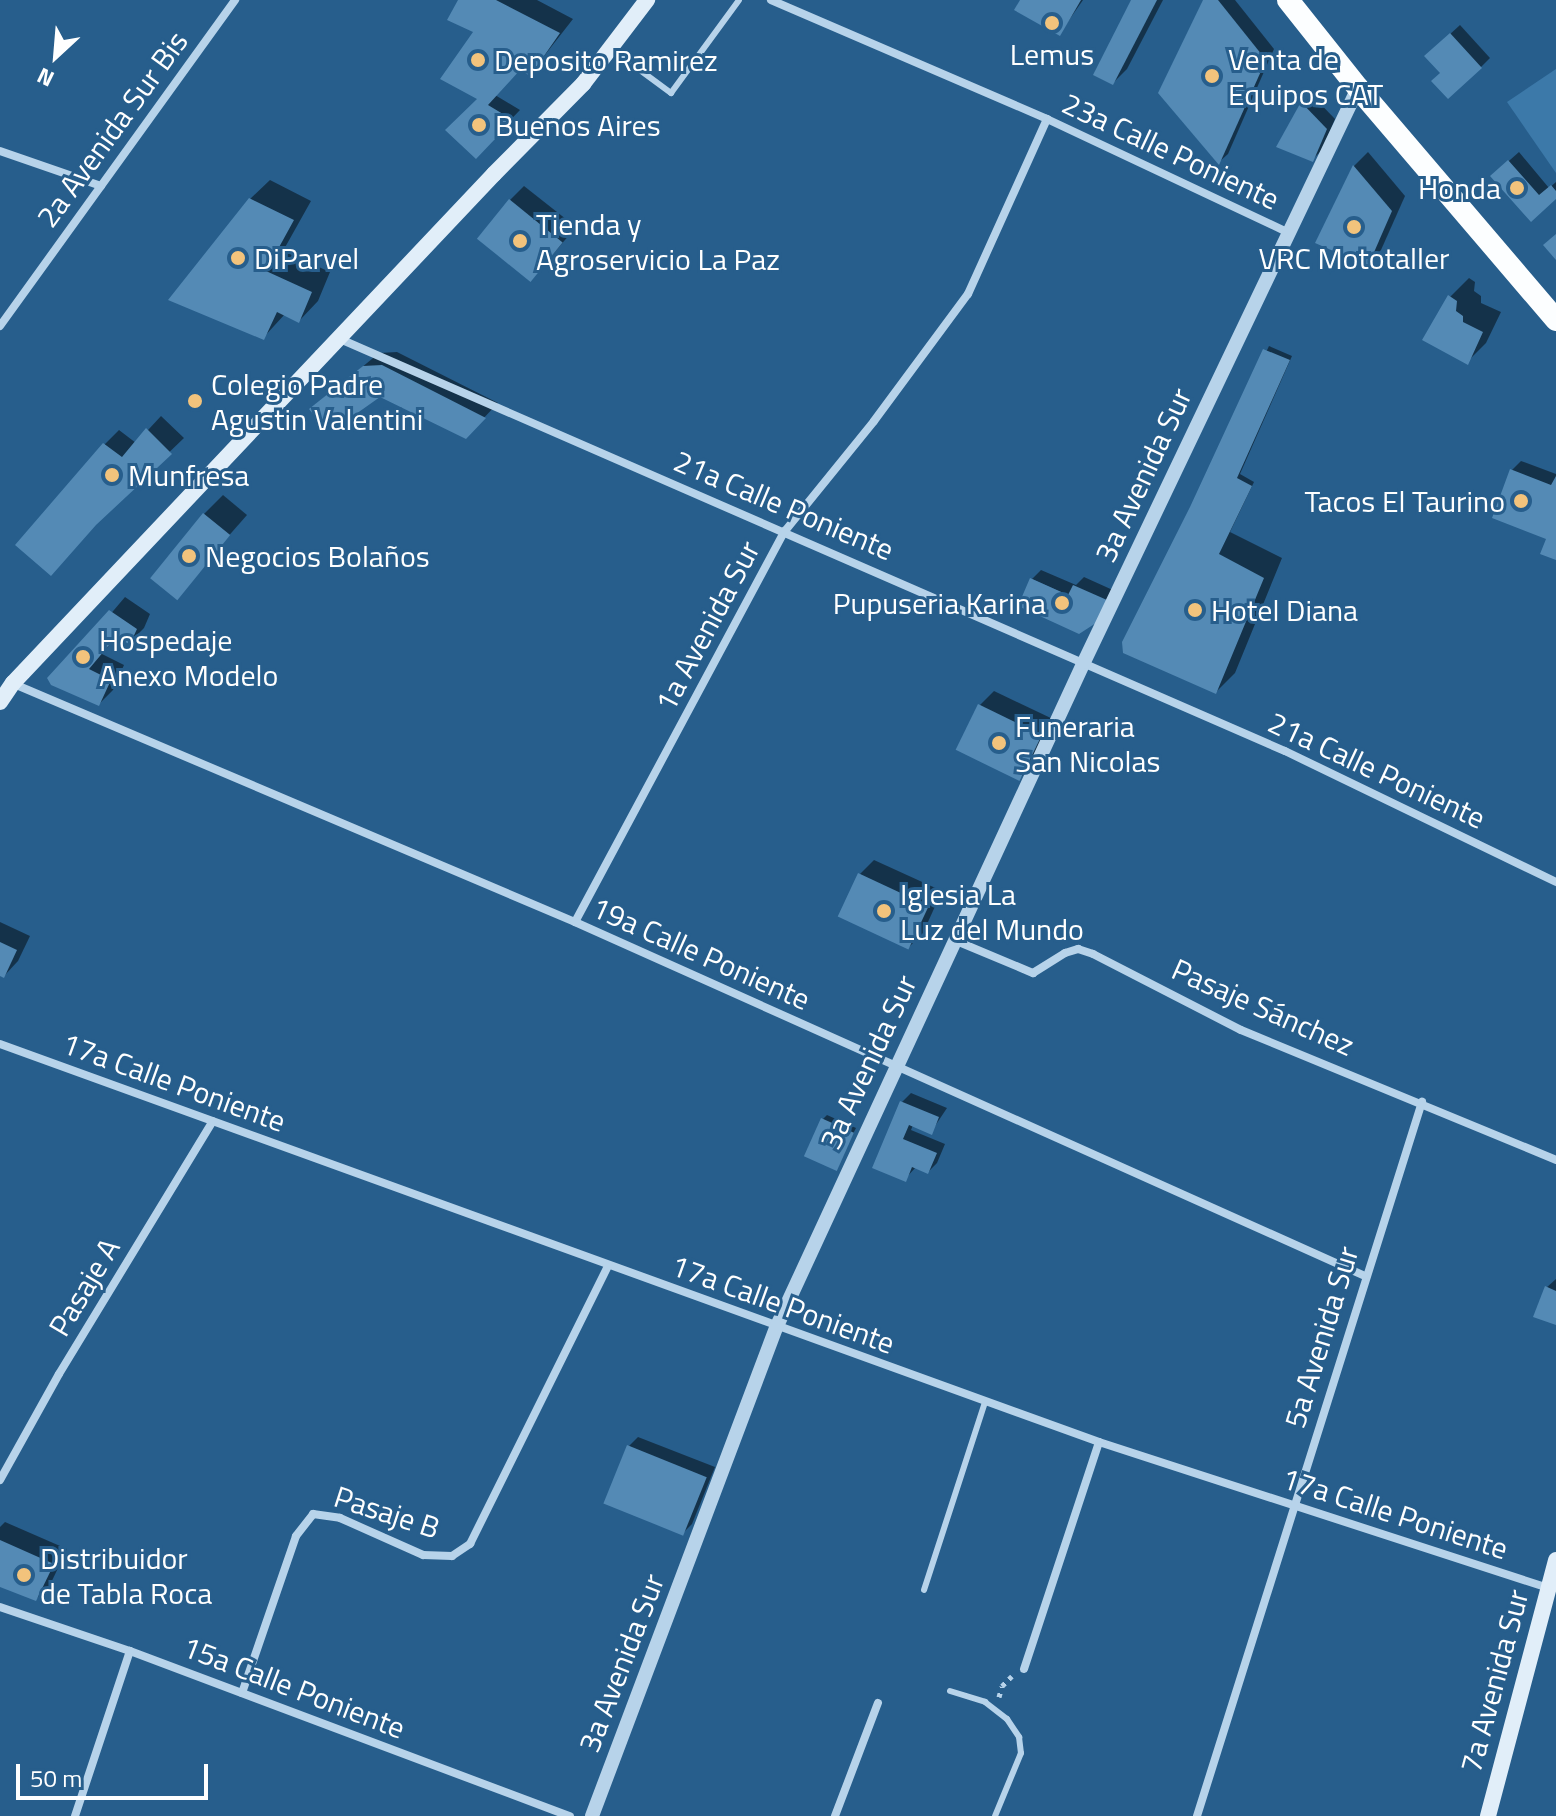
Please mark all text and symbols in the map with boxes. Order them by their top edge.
marker: Lemus [1043,14,1061,32]
north arrow [16,16,96,96]
street label: 2a Avenida Sur Bis [29,24,195,234]
place label: Lemus [1010,36,1094,72]
place label: Venta de Equipos CAT [1228,41,1383,112]
place label: Deposito Ramirez [494,42,718,78]
marker: Deposito Ramirez [469,51,487,69]
text: N [31,59,60,96]
marker: Venta de Equipos CAT [1203,67,1221,85]
street label: 23a Calle Poniente [1057,85,1285,217]
place label: Buenos Aires [495,107,661,143]
marker: Buenos Aires [470,116,488,134]
place label: Honda [1418,170,1501,206]
marker: Honda [1508,179,1526,197]
place label: Tienda y Agroservicio La Paz [536,206,780,276]
marker: VRC Mototaller [1345,218,1363,236]
marker: Tienda y Agroservicio La Paz [511,232,529,250]
place label: DiParvel [254,240,359,276]
place label: VRC Mototaller [1259,240,1449,276]
marker: DiParvel [229,249,247,267]
place label: Colegio Padre Agustin Valentini [211,366,423,436]
street label: 3a Avenida Sur [1087,382,1199,568]
marker: Colegio Padre Agustin Valentini [186,392,204,410]
street label: 21a Calle Poniente [669,442,899,568]
place label: Munfresa [128,457,249,493]
marker: Munfresa [103,466,121,484]
place label: Tacos El Taurino [1304,483,1505,519]
marker: Tacos El Taurino [1512,492,1530,510]
street label: 1a Avenida Sur [647,535,767,717]
place label: Negocios Bolaños [205,538,430,574]
marker: Negocios Bolaños [180,547,198,565]
place label: Pupuseria Karina [833,585,1046,621]
place label: Hotel Diana [1211,592,1358,628]
marker: Pupuseria Karina [1053,594,1071,612]
marker: Hotel Diana [1186,601,1204,619]
place label: Hospedaje Anexo Modelo [99,622,278,692]
marker: Hospedaje Anexo Modelo [74,648,92,666]
street label: 21a Calle Poniente [1263,704,1491,836]
place label: Funeraria San Nicolas [1015,708,1160,778]
marker: Funeraria San Nicolas [990,734,1008,752]
place label: Iglesia La Luz del Mundo [900,876,1084,946]
street label: 19a Calle Poniente [586,889,816,1017]
marker: Iglesia La Luz del Mundo [875,902,893,920]
street label: Pasaje Sánchez [1166,951,1360,1063]
street label: 3a Avenida Sur [812,969,924,1155]
street label: 17a Calle Poniente [57,1025,291,1139]
street label: Pasaje A [41,1232,127,1342]
street label: 5a Avenida Sur [1276,1242,1366,1432]
street label: 17a Calle Poniente [666,1247,900,1361]
street label: 17a Calle Poniente [1278,1460,1512,1566]
street label: Pasaje B [330,1478,444,1546]
place label: Distribuidor de Tabla Roca [40,1540,212,1610]
marker: Distribuidor de Tabla Roca [15,1566,33,1584]
street label: 3a Avenida Sur [571,1569,671,1757]
street label: 7a Avenida Sur [1452,1586,1536,1776]
street label: 15a Calle Poniente [178,1628,410,1746]
scale bar [20,1748,212,1798]
text: 50 m [30,1760,82,1796]

